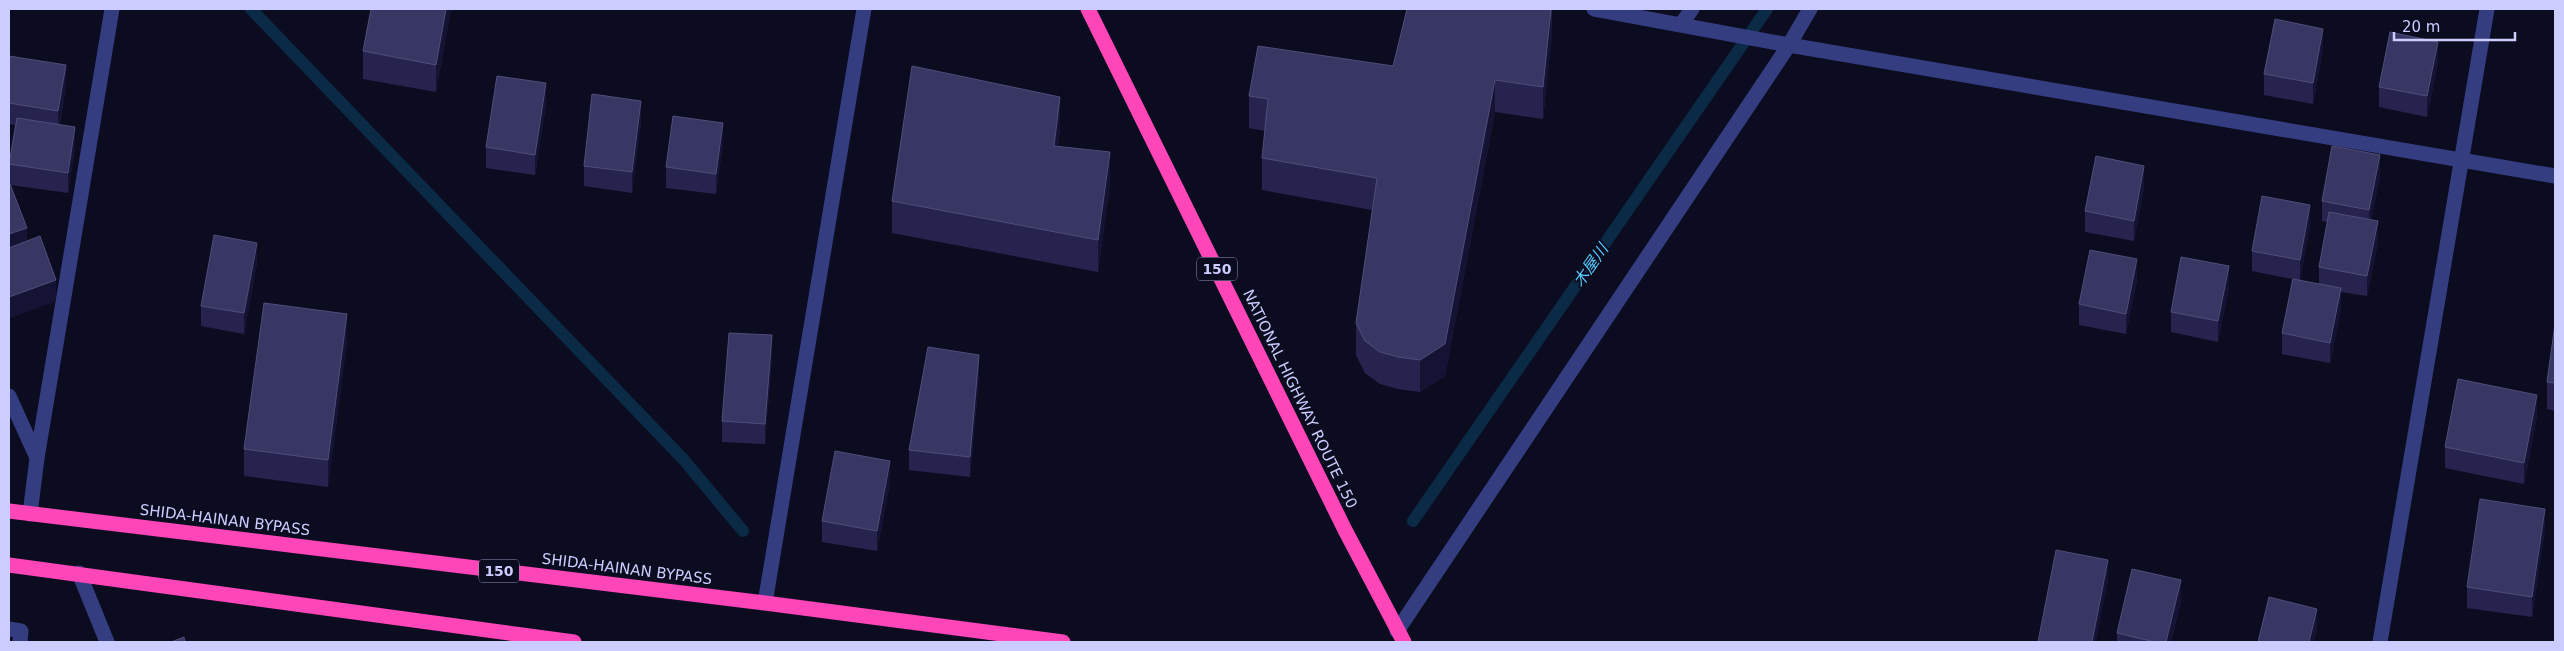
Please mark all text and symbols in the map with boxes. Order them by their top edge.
scale bar [2394,10,2515,42]
text: 20 m [2402,18,2440,36]
water label: 木屋川 [1569,239,1613,290]
road number: 150 [1197,258,1237,280]
street label: NATIONAL HIGHWAY ROUTE 150 [1239,287,1361,511]
street label: SHIDA-HAINAN BYPASS [139,501,311,539]
street label: SHIDA-HAINAN BYPASS [541,550,713,588]
road number: 150 [479,560,519,582]

